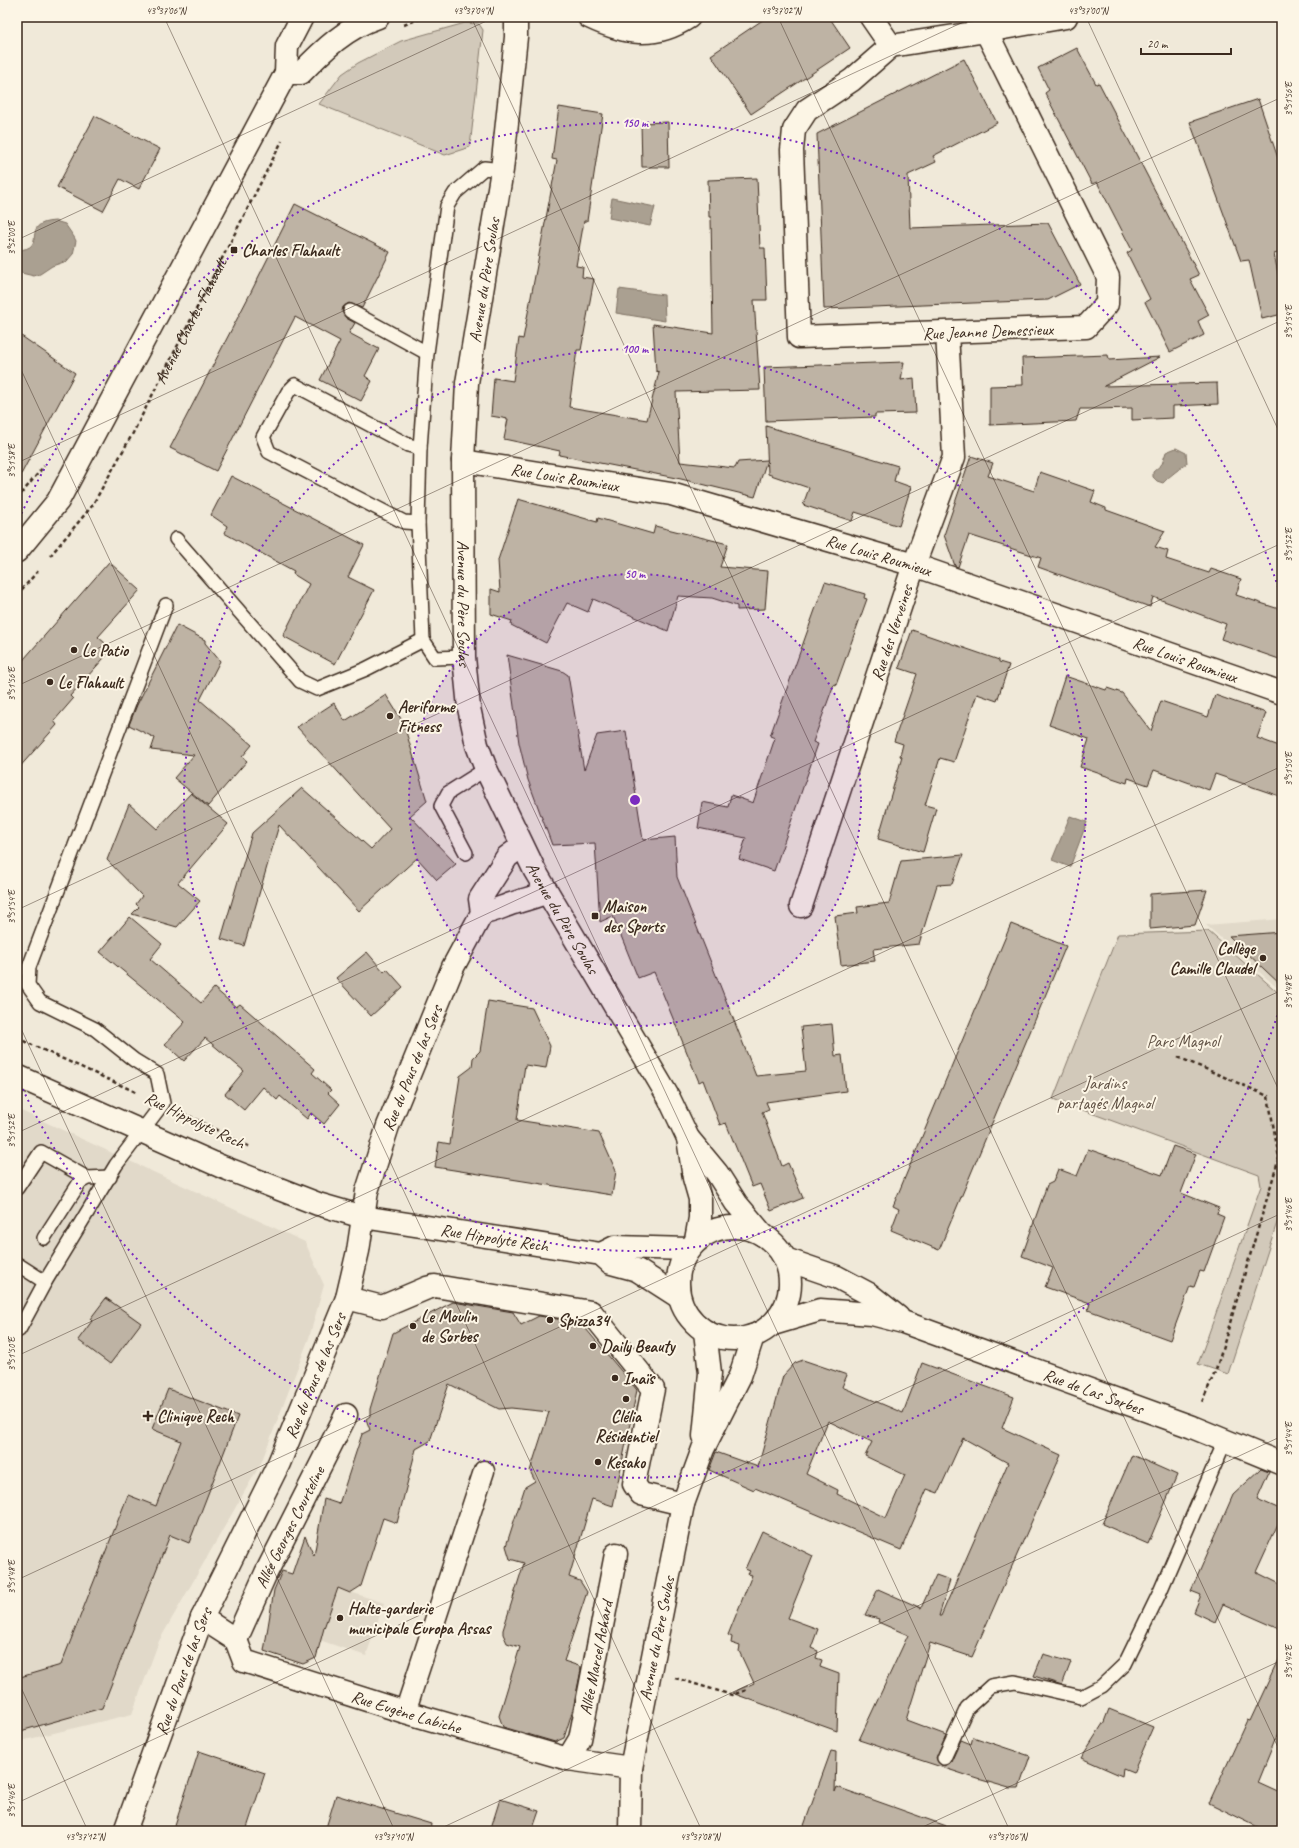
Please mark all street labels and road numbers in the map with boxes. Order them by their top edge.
street label: Avenue du Père Soulas [464,214,505,344]
street label: Avenue Charles Flahault [150,252,233,388]
street label: Rue Jeanne Demessieux [922,319,1055,344]
street label: Rue Louis Roumieux [509,459,621,497]
street label: Rue Louis Roumieux [823,530,935,582]
street label: Avenue du Père Soulas [452,540,475,670]
street label: Rue des Verveines [866,580,918,683]
street label: Rue Louis Roumieux [1130,632,1241,688]
street label: Avenue du Père Soulas [521,859,604,980]
street label: Rue du Pous de las Sers [377,1000,448,1134]
street label: Rue Hippolyte Rech [141,1087,249,1154]
street label: Rue Hippolyte Rech [439,1219,551,1257]
street label: Rue du Pous de las Sers [280,1308,351,1442]
street label: Rue de Las Sorbes [1041,1364,1147,1420]
street label: Allée Georges Courteline [251,1461,330,1591]
street label: Avenue du Père Soulas [634,1572,680,1703]
street label: Allée Marcel Achard [575,1597,618,1717]
street label: Rue du Pous de las Sers [151,1602,217,1738]
street label: Rue Eugène Labiche [349,1686,465,1739]

